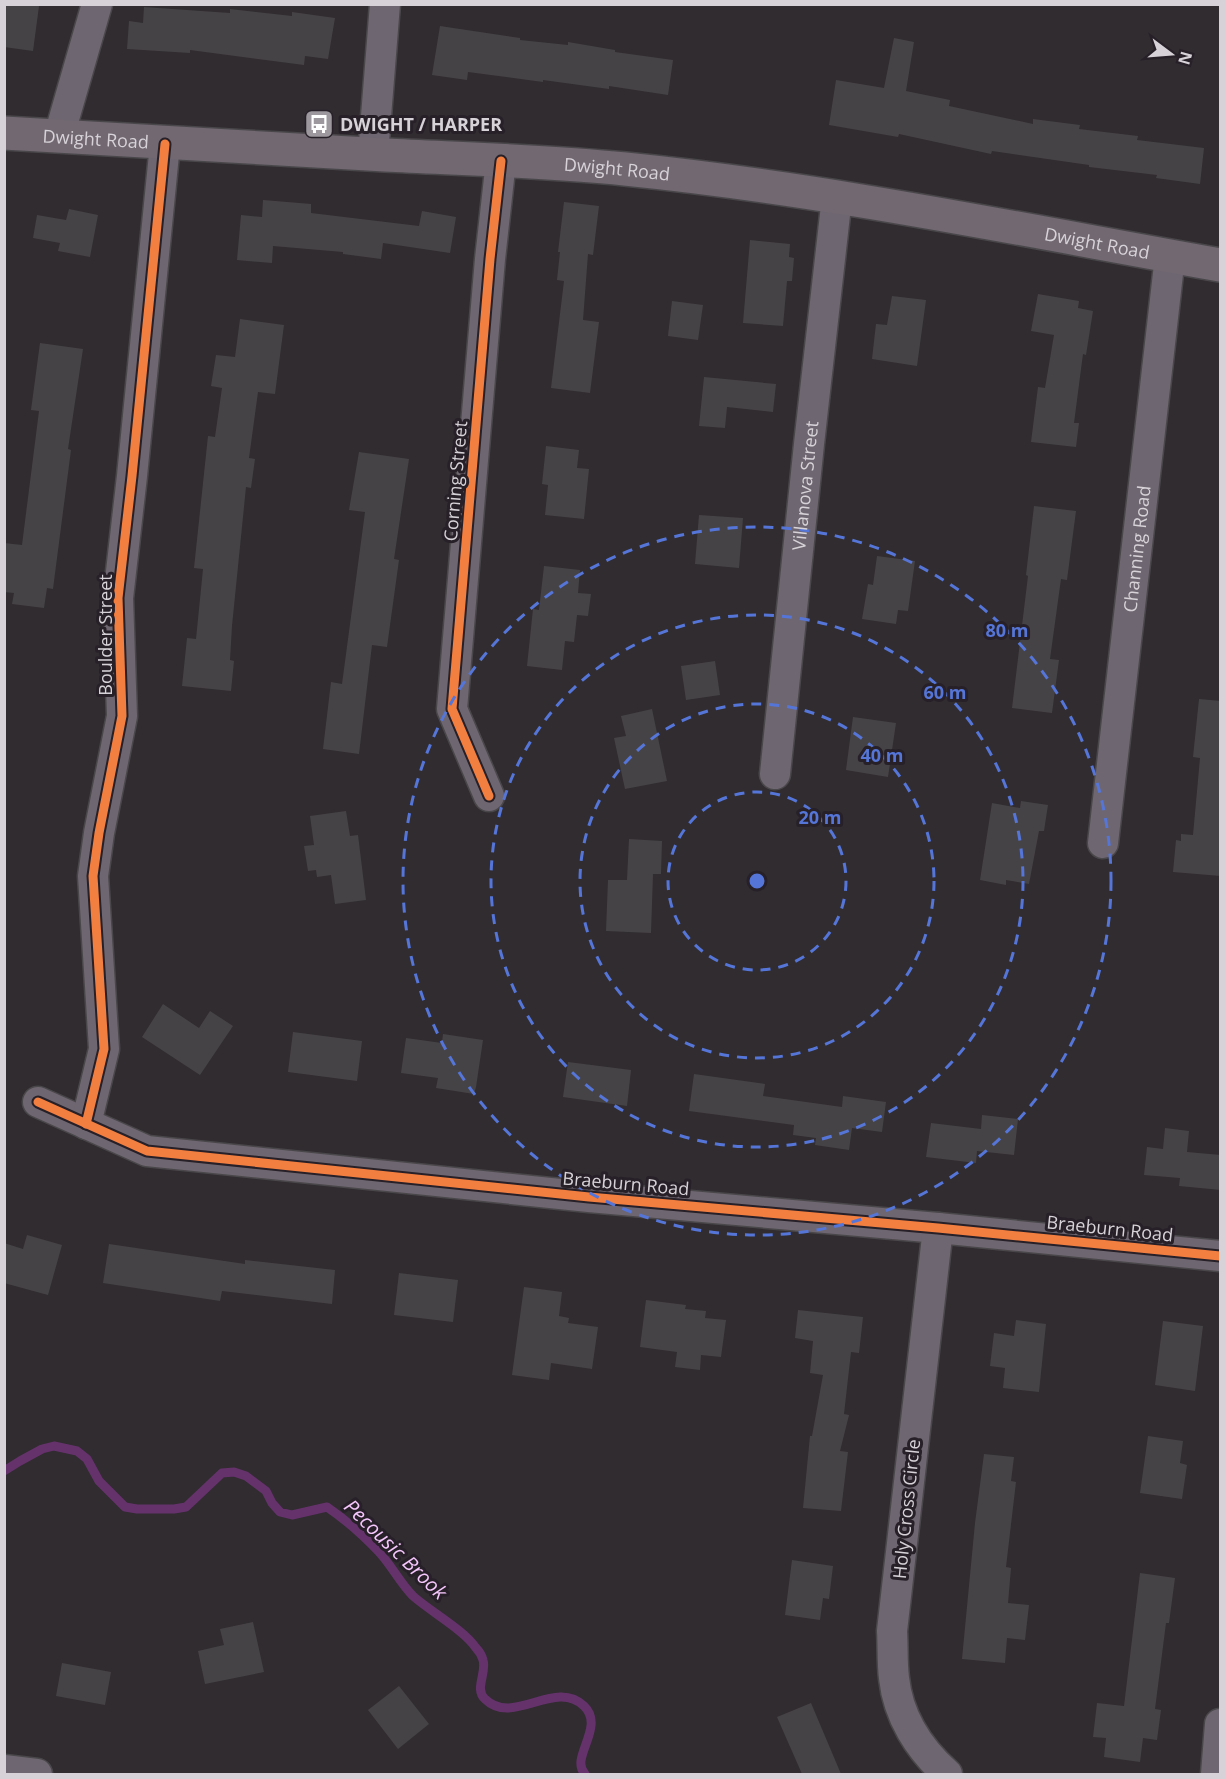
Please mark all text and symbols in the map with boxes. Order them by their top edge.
north arrow [1141,24,1201,84]
text: N [1173,49,1198,67]
bus stop icon: DWIGHT / HARPER [303,108,335,140]
place label: DWIGHT / HARPER [340,112,502,136]
street label: Dwight Road [42,123,150,154]
street label: Dwight Road [563,152,671,186]
street label: Dwight Road [1043,221,1152,264]
street label: Villanova Street [786,419,824,552]
street label: Corning Street [438,420,472,542]
street label: Channing Road [1117,484,1156,614]
street label: Boulder Street [93,574,117,696]
text: 80 m [986,618,1028,642]
text: 60 m [924,680,966,704]
text: 40 m [861,743,903,767]
text: 20 m [799,805,841,829]
centre of rings [747,871,767,891]
street label: Braeburn Road [562,1166,690,1200]
street label: Braeburn Road [1046,1209,1174,1247]
street label: Holy Cross Circle [887,1438,925,1580]
water label: Pecousic Brook [339,1493,454,1606]

